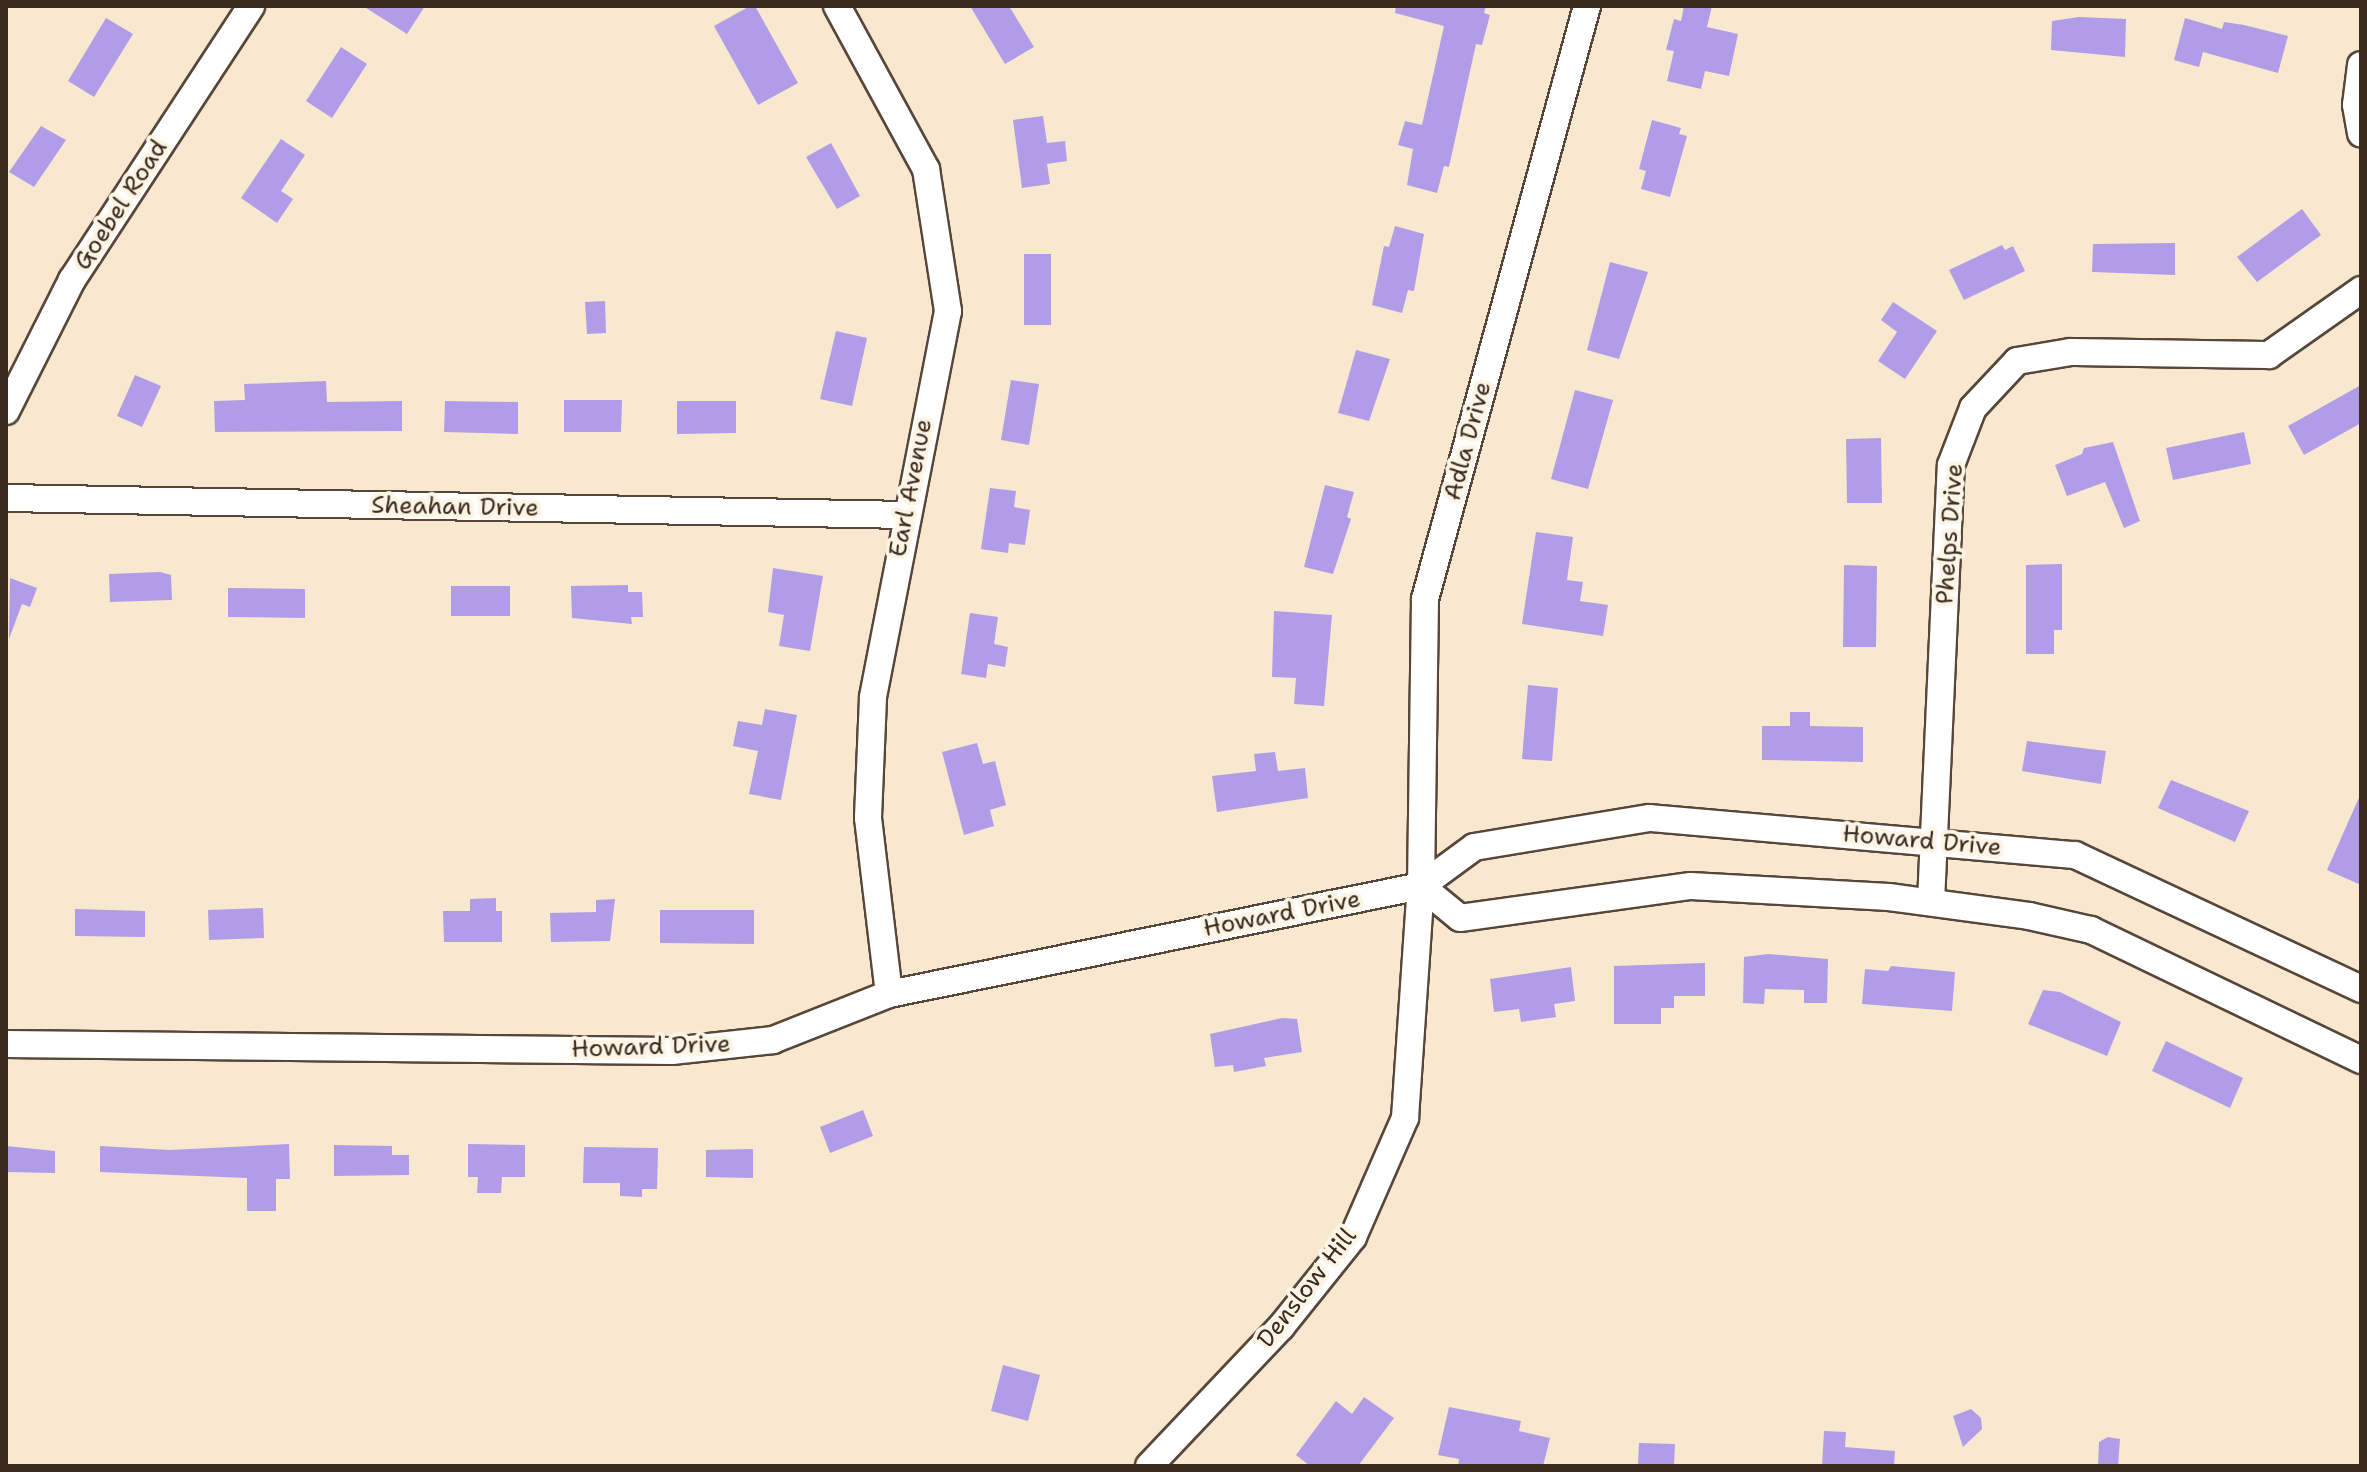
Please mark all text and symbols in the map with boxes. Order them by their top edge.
street label: Goebel Road [68,135,174,275]
street label: Adla Drive [1438,379,1498,503]
street label: Earl Avenue [884,417,938,559]
street label: Phelps Drive [1931,463,1969,605]
street label: Sheahan Drive [371,491,539,523]
street label: Howard Drive [1841,820,2003,862]
street label: Howard Drive [1201,885,1363,943]
street label: Howard Drive [571,1030,731,1064]
street label: Denslow Hill [1251,1223,1363,1353]

